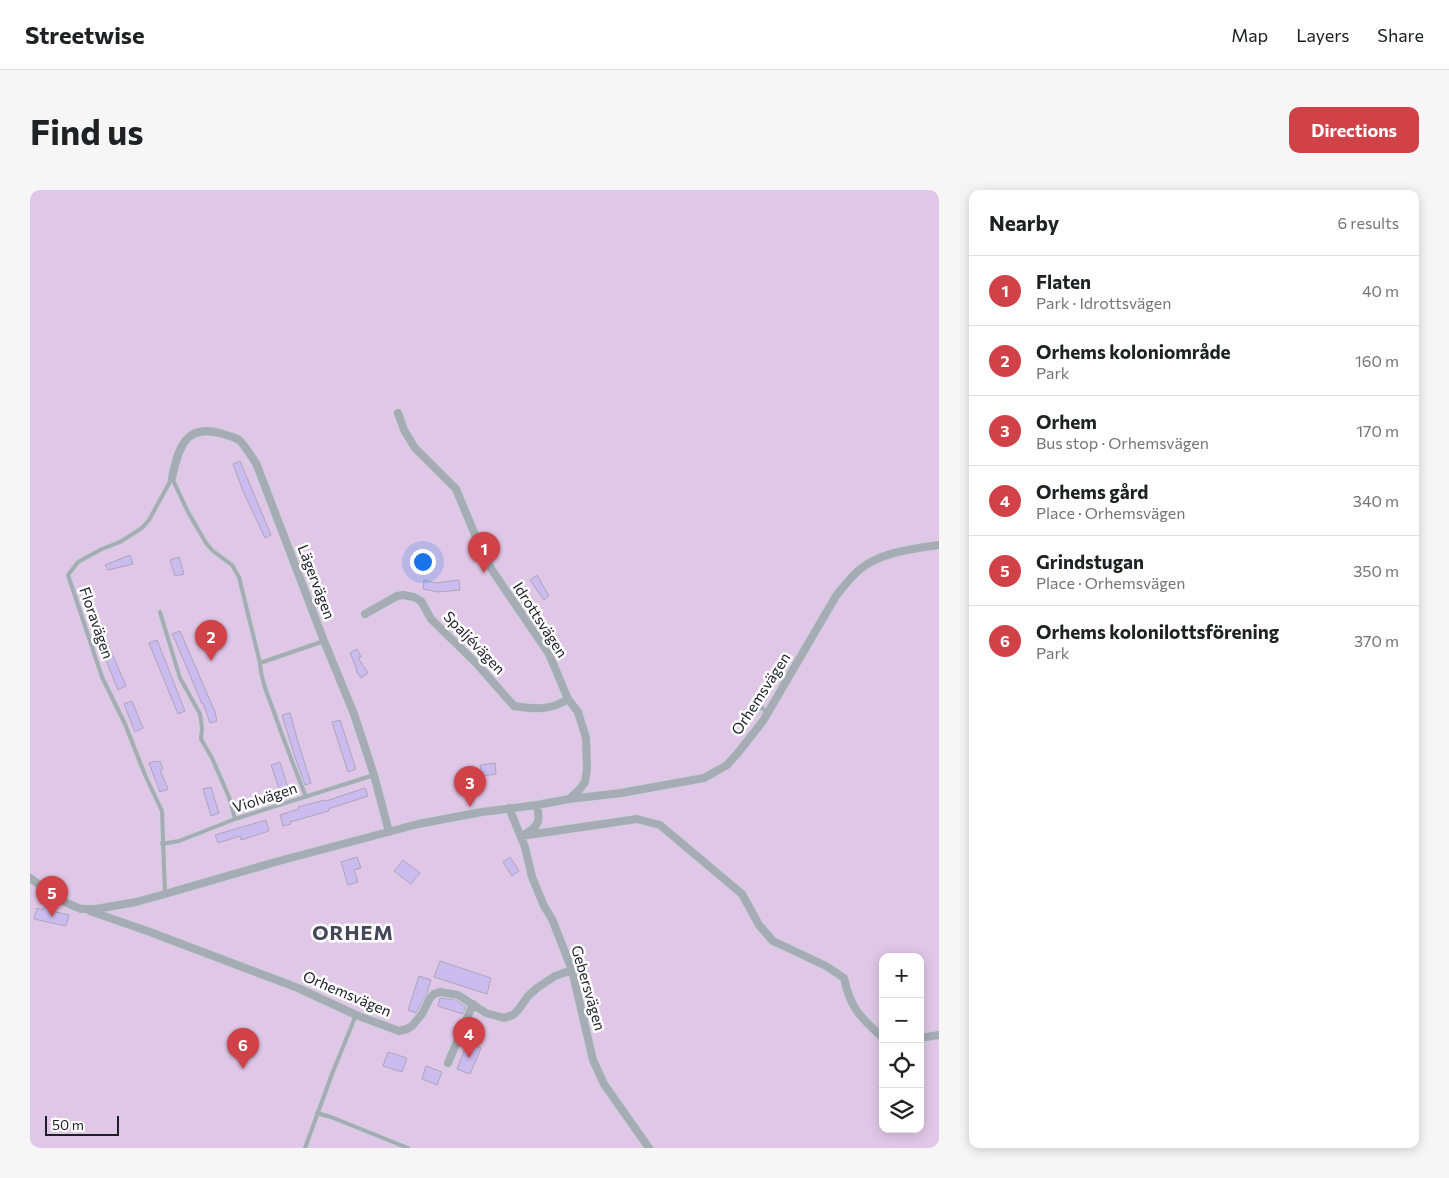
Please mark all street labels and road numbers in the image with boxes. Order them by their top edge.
street label: Lägervägen [295,542,339,621]
street label: Idrottsvägen [510,578,572,661]
street label: Floravägen [76,584,118,661]
street label: Spaljévägen [440,607,509,678]
street label: Orhemsvägen [727,649,793,738]
street label: Violvägen [230,778,299,816]
street label: Gebersvägen [568,943,610,1032]
street label: Orhemsvägen [300,966,394,1020]

